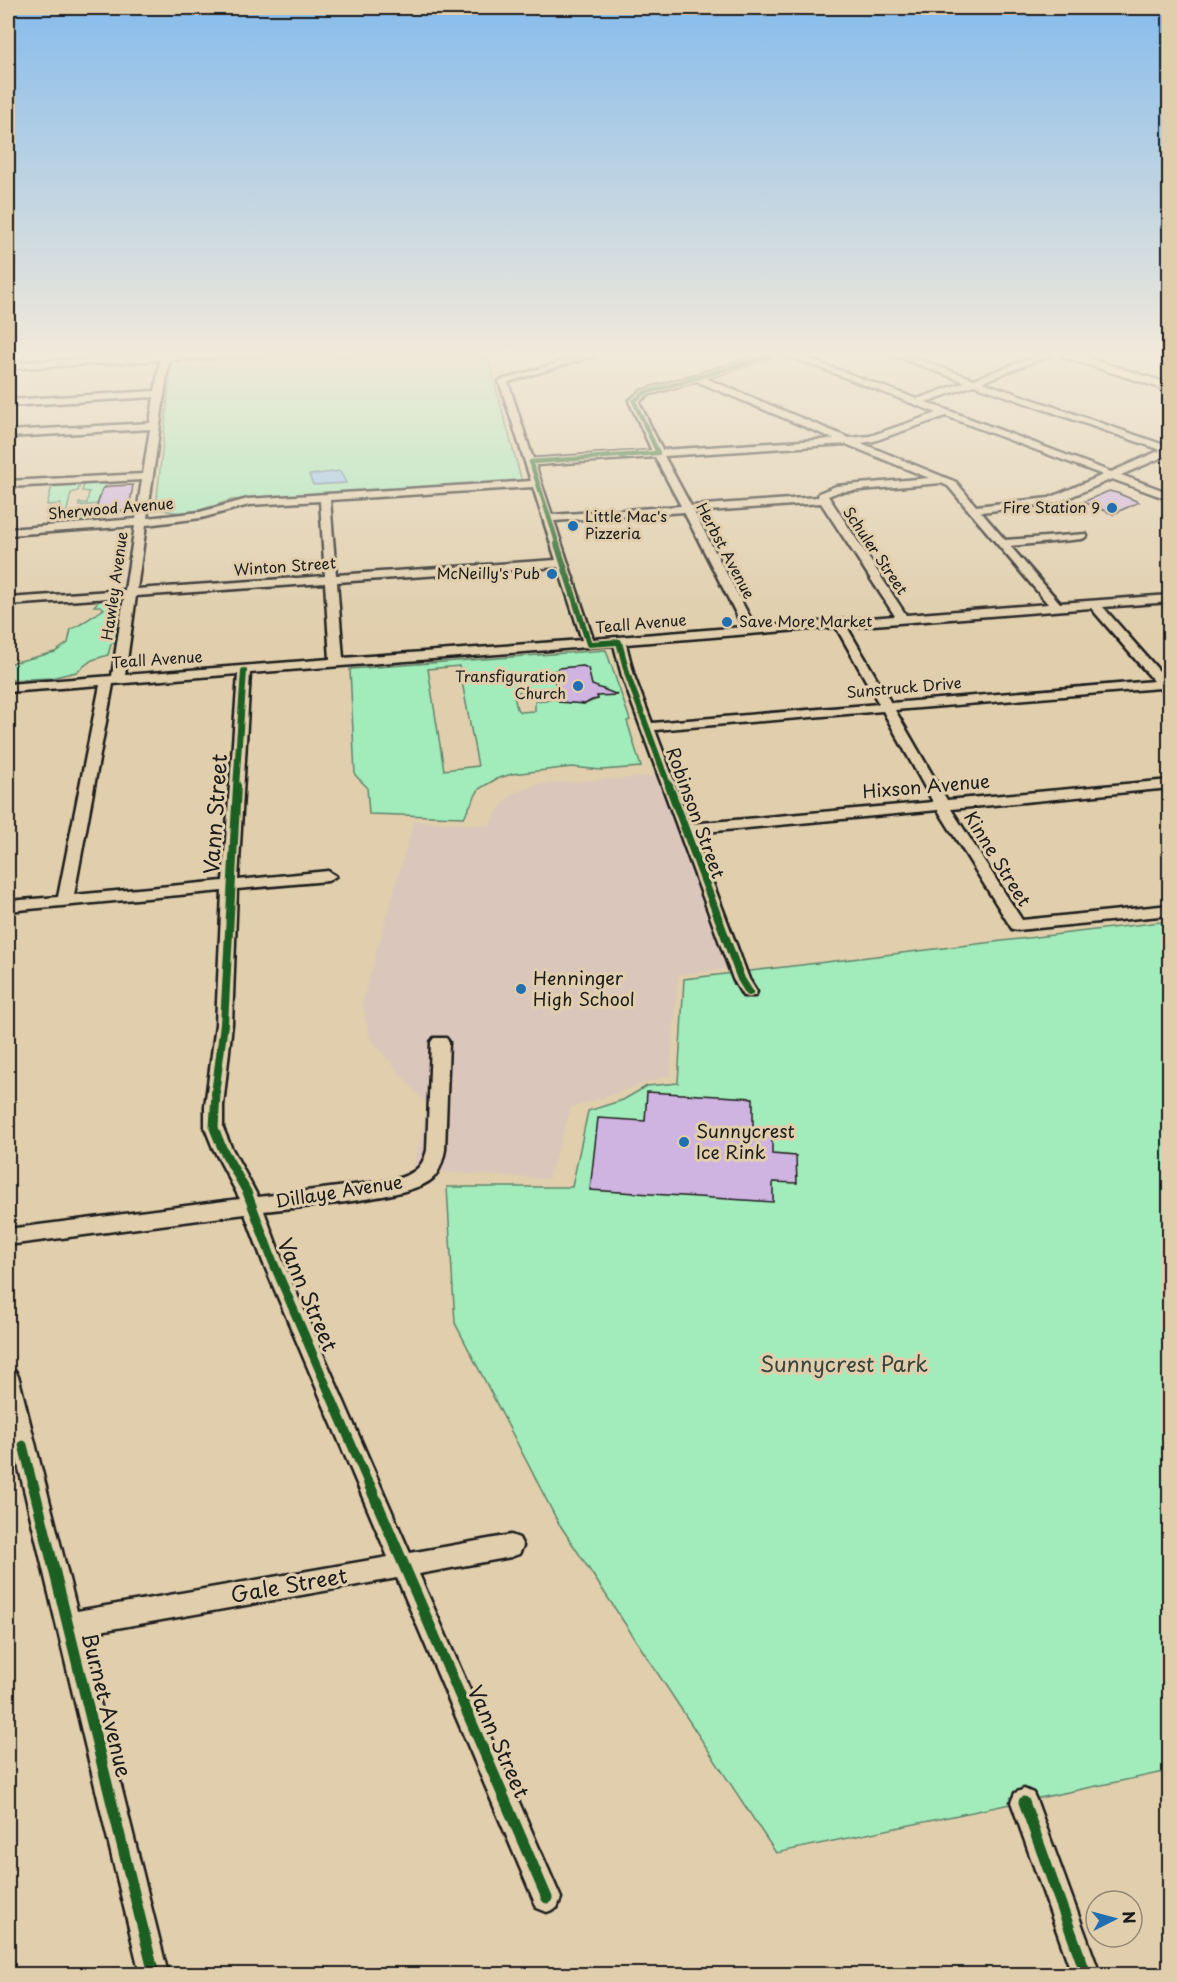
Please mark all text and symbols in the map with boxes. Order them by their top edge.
street label: Sherwood Avenue [47,491,175,524]
place label: Fire Station 9 [1003,495,1100,518]
street label: Herbst Avenue [691,498,761,603]
street label: Schuler Street [838,501,914,599]
marker: Fire Station 9 [1105,501,1119,515]
place label: Little Mac's Pizzeria [585,504,667,544]
marker: Little Mac's Pizzeria [566,519,580,533]
street label: Hawley Avenue [95,530,133,642]
street label: Winton Street [233,550,337,581]
place label: McNeilly's Pub [437,561,540,584]
marker: McNeilly's Pub [545,567,559,581]
street label: Teall Avenue [594,607,687,638]
place label: Save More Market [739,609,872,632]
marker: Save More Market [720,615,734,629]
street label: Teall Avenue [111,644,203,673]
place label: Transfiguration Church [455,664,566,704]
street label: Sunstruck Drive [845,670,962,703]
marker: Transfiguration Church [571,679,585,693]
street label: Robinson Street [660,743,733,882]
street label: Vann Street [194,753,234,875]
street label: Hixson Avenue [861,766,991,805]
street label: Kinne Street [958,805,1038,911]
place label: Henninger High School [533,964,635,1012]
marker: Henninger High School [514,982,528,996]
place label: Sunnycrest Ice Rink [696,1117,795,1165]
marker: Sunnycrest Ice Rink [677,1135,691,1149]
street label: Dillaye Avenue [273,1167,405,1214]
street label: Vann Street [271,1232,347,1356]
park label: Sunnycrest Park [760,1347,928,1379]
street label: Gale Street [228,1558,349,1610]
street label: Burnet Avenue [74,1629,141,1780]
street label: Vann Street [461,1680,539,1803]
north arrow [1084,1889,1144,1949]
text: N [1117,1910,1143,1925]

